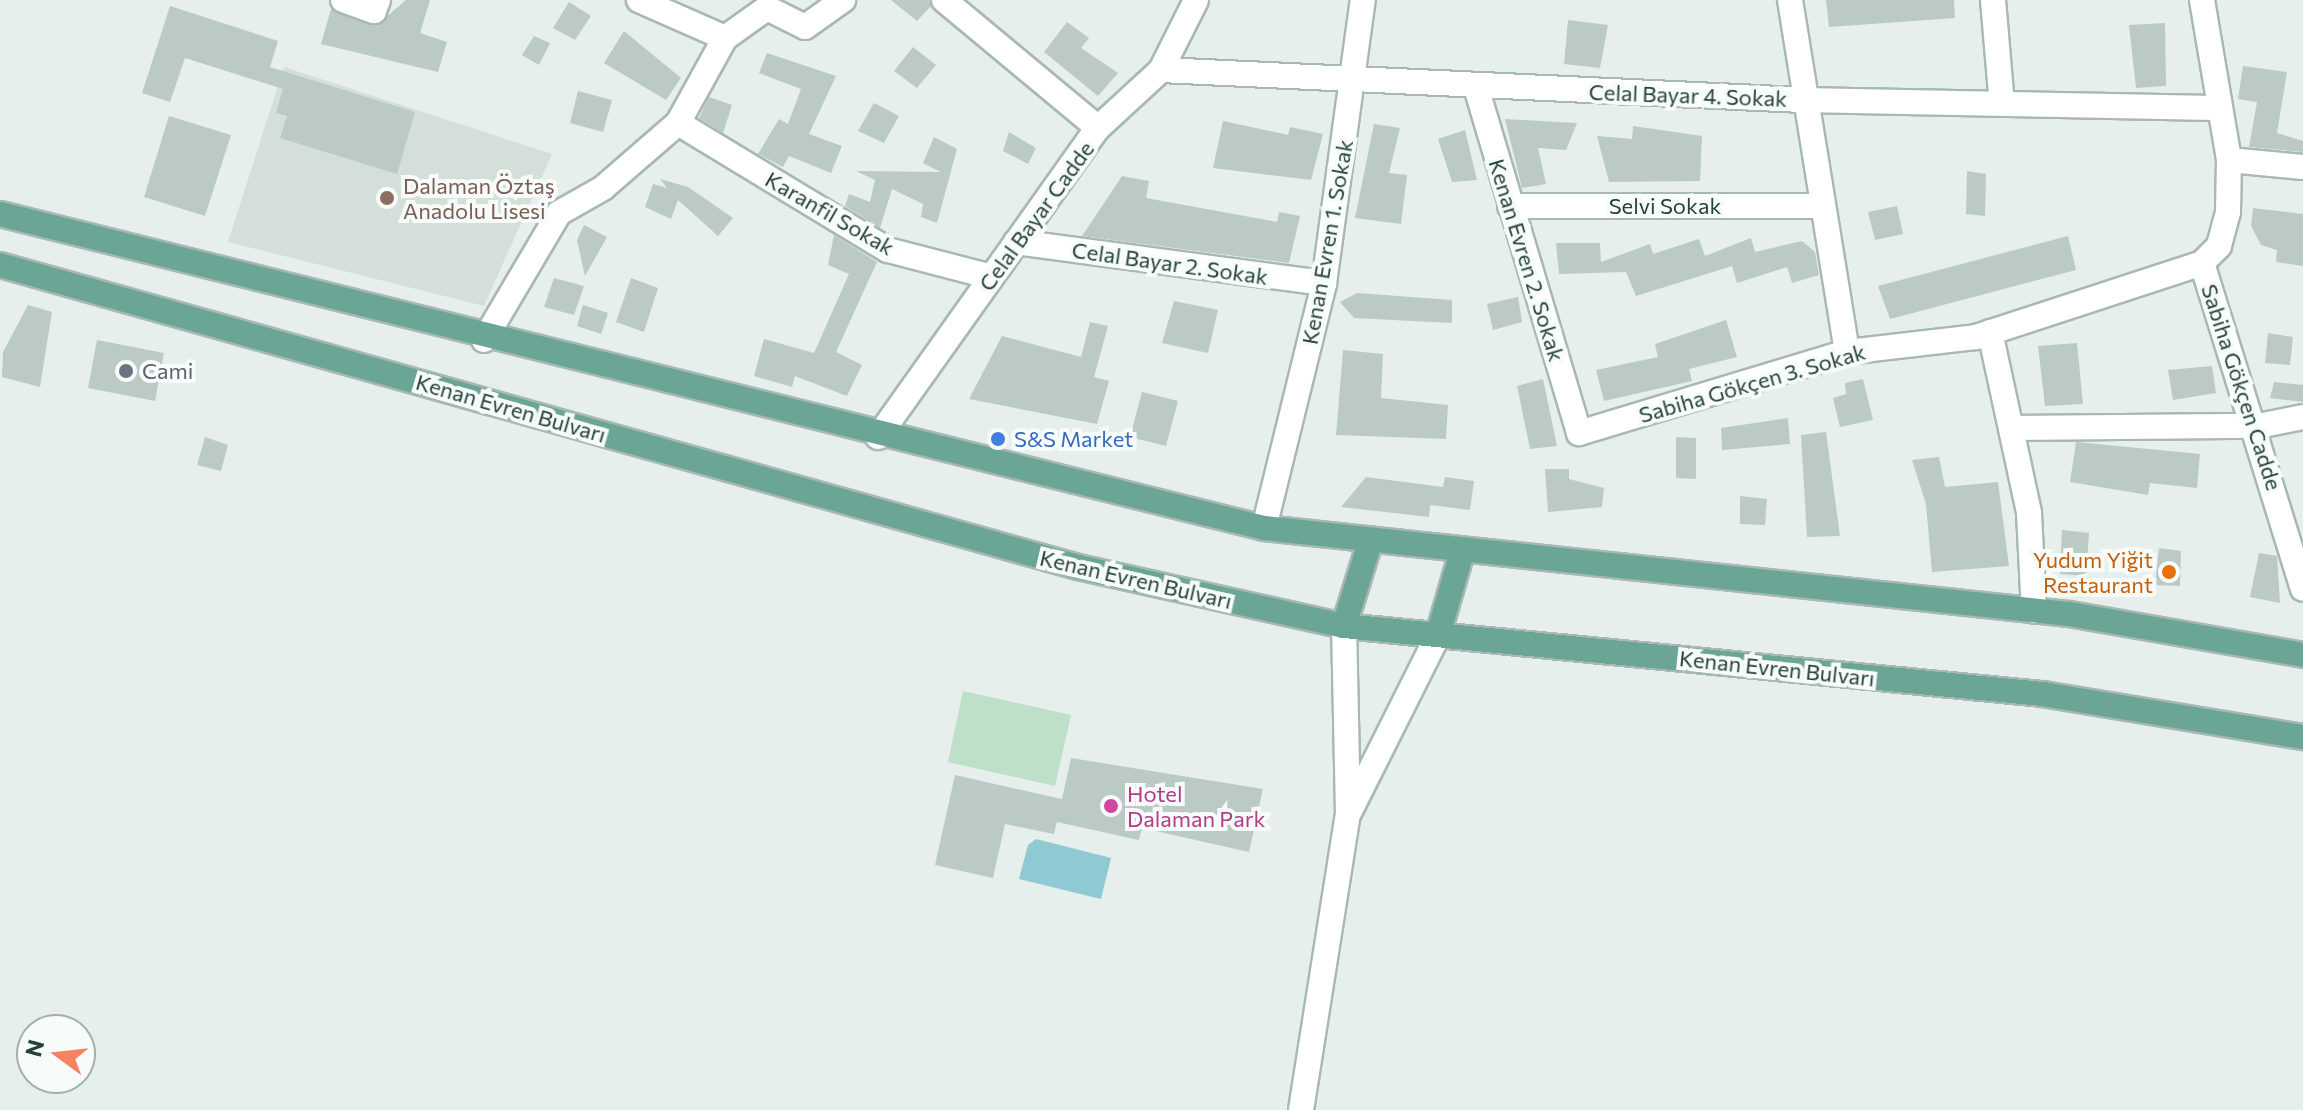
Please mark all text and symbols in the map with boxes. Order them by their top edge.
street label: Celal Bayar 4. Sokak [1588,78,1788,112]
street label: Celal Bayar Cadde [973,136,1099,296]
street label: Kenan Evren 1. Sokak [1296,138,1358,346]
street label: Kenan Evren 2. Sokak [1484,156,1570,364]
street label: Karanfil Sokak [761,165,899,261]
place label: Dalaman Öztaş Anadolu Lisesi [403,172,555,224]
marker: Dalaman Öztaş Anadolu Lisesi [378,189,396,207]
street label: Selvi Sokak [1609,193,1721,219]
street label: Celal Bayar 2. Sokak [1070,236,1270,290]
street label: Sabiha Gökçen Cadde [2196,281,2288,493]
street label: Sabiha Gökçen 3. Sokak [1636,338,1868,428]
place label: Cami [142,358,193,384]
marker: Cami [117,362,135,380]
street label: Kenan Evren Bulvarı [413,368,609,448]
place label: S&S Market [1014,426,1133,452]
marker: S&S Market [989,430,1007,448]
street label: Kenan Evren Bulvarı [1037,544,1235,614]
place label: Yudum Yiğit Restaurant [2033,546,2153,598]
marker: Yudum Yiğit Restaurant [2160,563,2178,581]
street label: Kenan Evren Bulvarı [1678,645,1876,691]
place label: Hotel Dalaman Park [1127,780,1265,832]
marker: Hotel Dalaman Park [1102,797,1120,815]
north arrow [16,1014,96,1094]
text: N [19,1037,49,1060]

